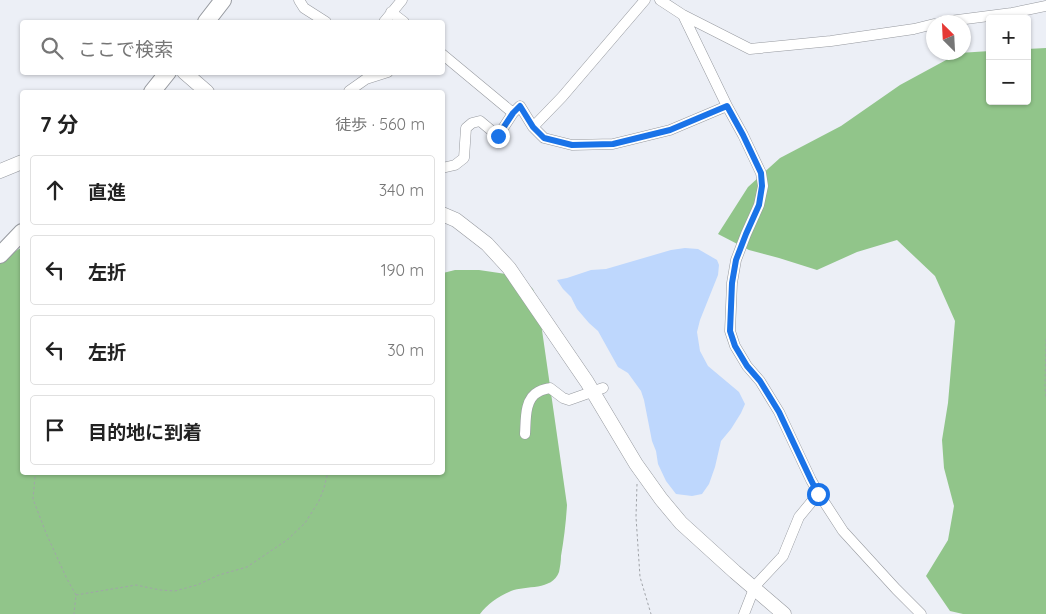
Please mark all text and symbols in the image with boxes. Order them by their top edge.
north arrow [926,15,971,60]
map controls [986,15,1031,105]
button: + [986,15,1031,60]
search box [20,20,445,75]
icon: search [38,34,66,62]
text: ここで検索 [78,37,173,61]
button: − [986,60,1031,105]
text: 7 分 [40,111,78,137]
text: 徒歩 · 560 m [335,114,425,134]
route end [487,125,510,148]
icon: ahead [41,176,69,204]
text: 直進 [88,180,126,204]
text: 340 m [379,180,424,200]
icon: left [41,256,69,284]
text: 左折 [88,260,126,284]
text: 190 m [381,260,424,280]
icon: left [41,336,69,364]
text: 左折 [88,340,126,364]
text: 30 m [387,340,424,360]
icon: arrive [41,416,69,444]
text: 目的地に到着 [88,420,202,444]
route start [807,483,830,506]

